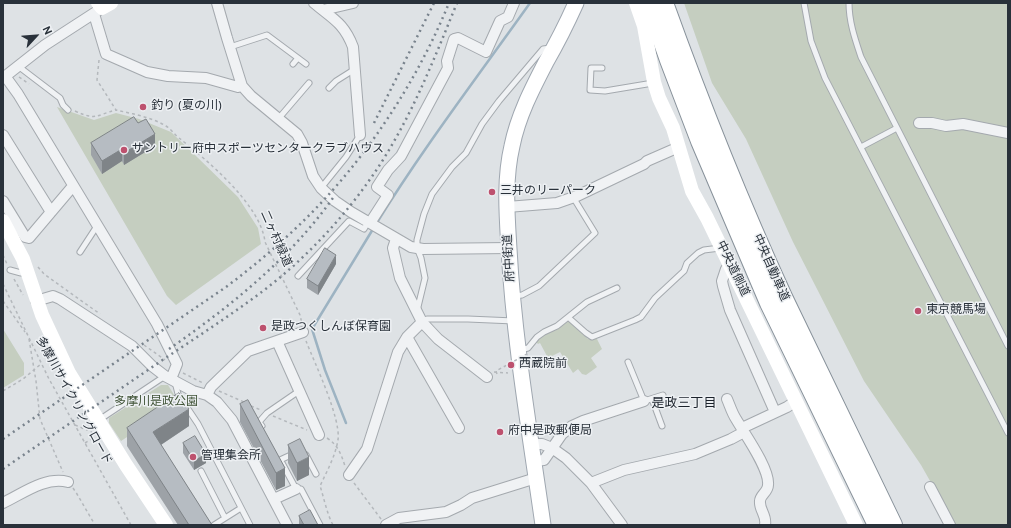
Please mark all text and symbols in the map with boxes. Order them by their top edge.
north arrow [16,16,56,56]
text: N [39,24,55,37]
place label: 釣り (夏の川) [151,100,222,114]
marker: 釣り (夏の川) [138,102,148,112]
place label: サントリー府中スポーツセンタークラブハウス [132,143,384,157]
marker: サントリー府中スポーツセンタークラブハウス [119,145,129,155]
place label: 三井のリーパーク [500,185,596,199]
marker: 三井のリーパーク [487,187,497,197]
street label: 二ヶ村緑道 [256,209,294,269]
street label: 中央自動車道 [749,232,791,304]
street label: 府中街道 [502,234,518,282]
street label: 中央道側道 [712,239,752,299]
place label: 東京競馬場 [926,304,986,318]
marker: 東京競馬場 [913,306,923,316]
place label: 是政つくしんぼ保育園 [271,321,391,335]
marker: 是政つくしんぼ保育園 [258,323,268,333]
street label: 多摩川サイクリングロード [32,335,114,467]
place label: 西蔵院前 [519,358,567,372]
marker: 西蔵院前 [506,360,516,370]
park label: 多摩川是政公園 [114,396,198,410]
district label: 是政三丁目 [652,396,716,412]
place label: 府中是政郵便局 [508,425,592,439]
marker: 府中是政郵便局 [495,427,505,437]
place label: 管理集会所 [201,450,261,464]
marker: 管理集会所 [188,452,198,462]

